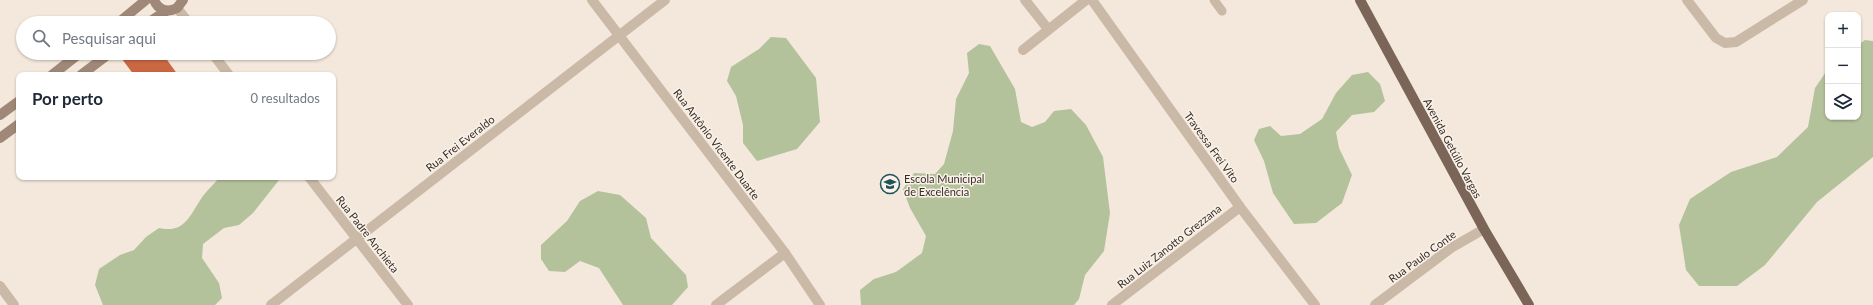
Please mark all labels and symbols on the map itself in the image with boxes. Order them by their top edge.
street label: Rua Antônio Vicente Duarte [671,86,763,202]
street label: Avenida Getúlio Vargas [1421,96,1485,200]
street label: Travessa Frei Vito [1182,109,1242,185]
street label: Rua Frei Everaldo [423,112,497,174]
place label: Escola Municipal de Excelência [904,172,984,198]
school or university icon: Escola Municipal de Excelência [879,173,901,195]
street label: Rua Padre Anchieta [334,193,402,275]
street label: Rua Luiz Zanotto Grezzana [1114,201,1224,291]
street label: Rua Paulo Conte [1386,227,1458,285]

